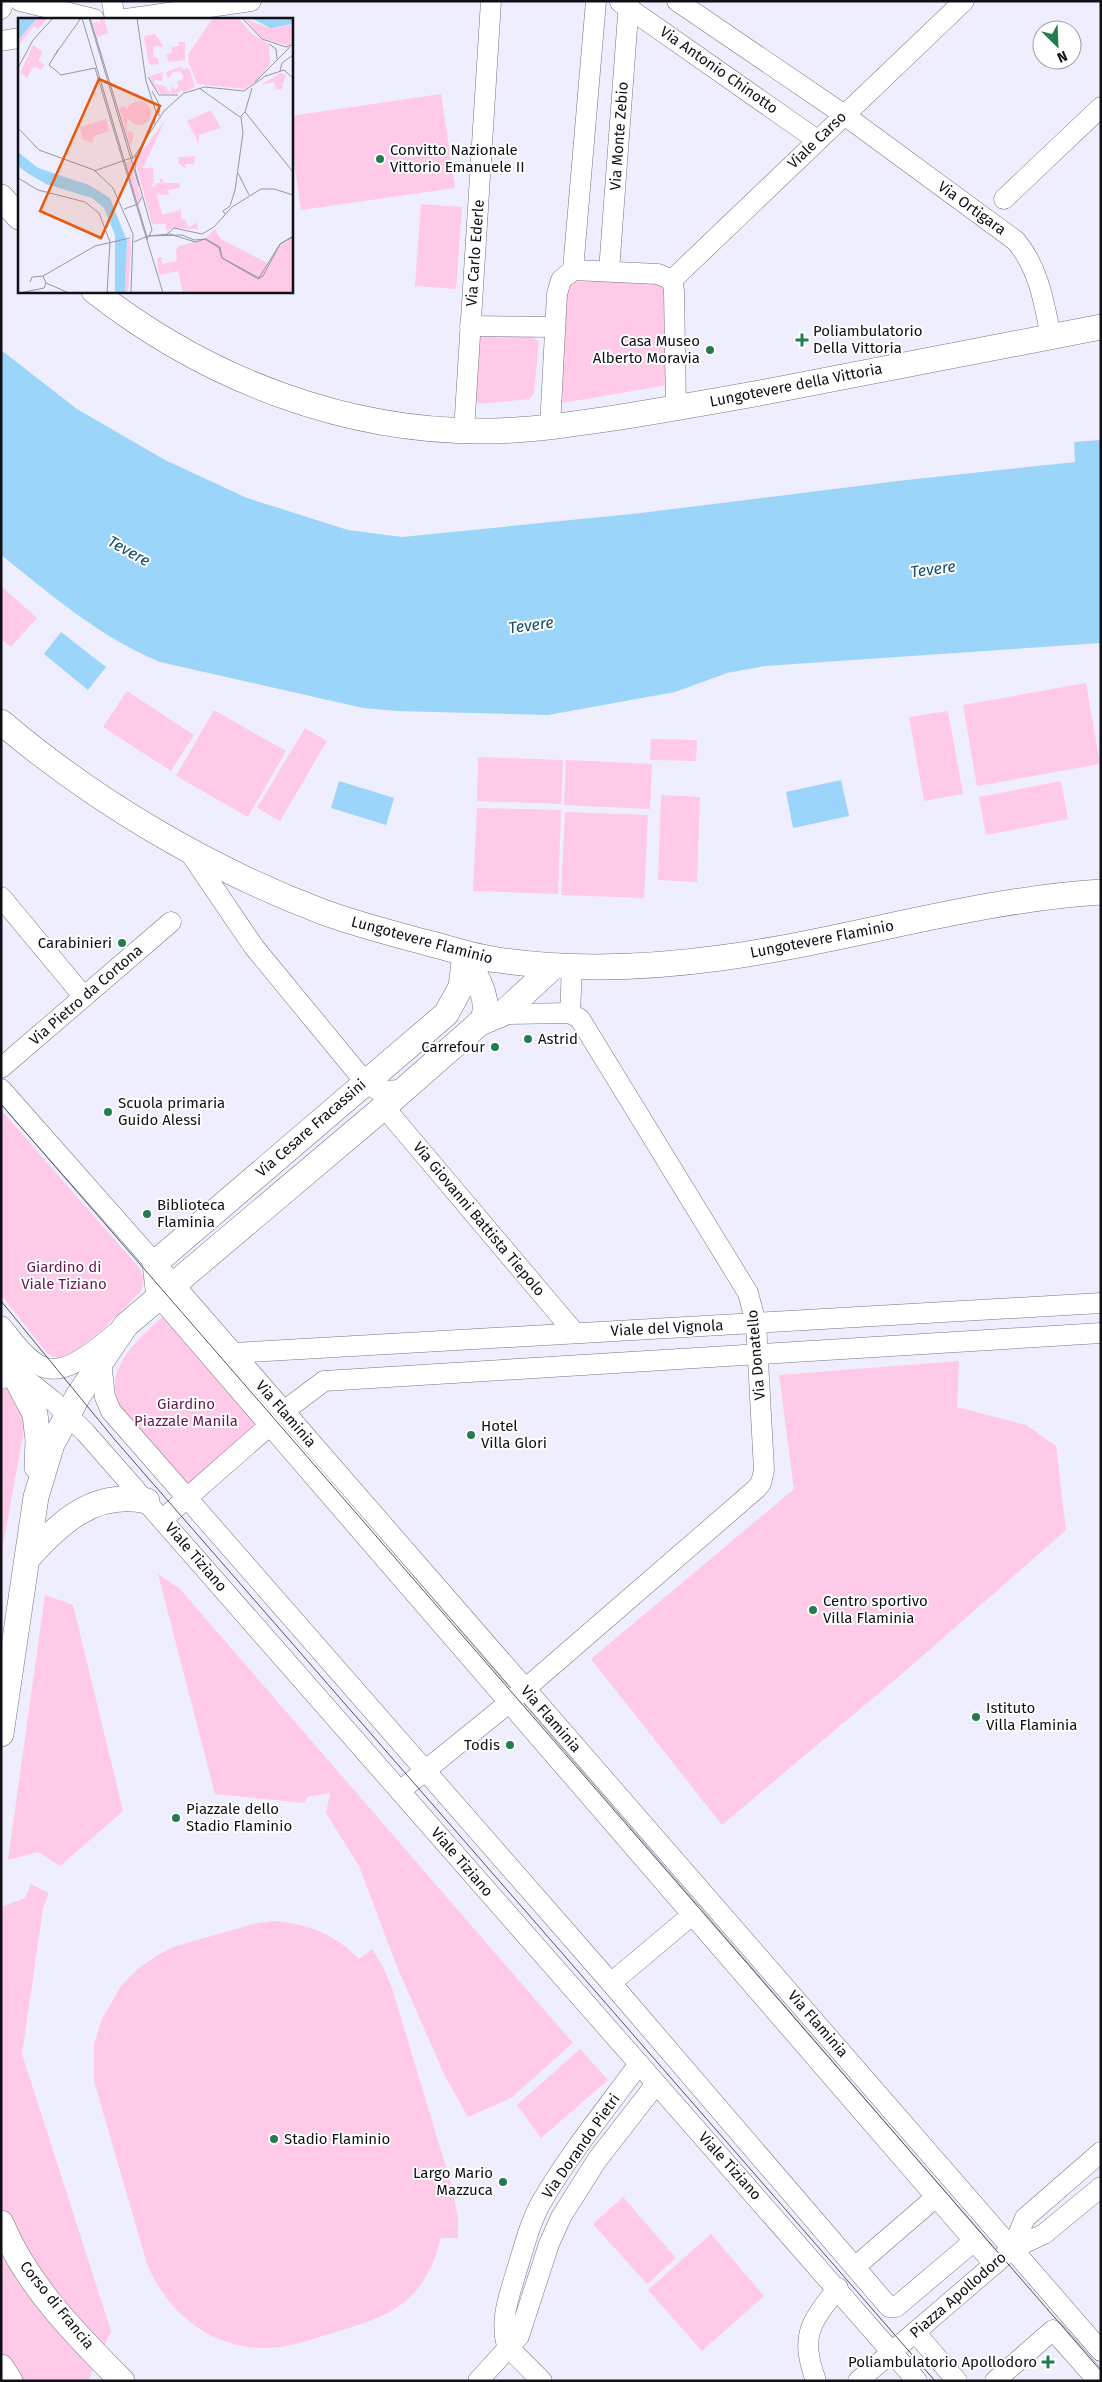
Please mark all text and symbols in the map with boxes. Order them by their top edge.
inset map [18,18,292,292]
north arrow [1032,20,1082,70]
street label: Via Antonio Chinotto [657,22,781,118]
text: N [1054,47,1070,66]
street label: Via Monte Zebio [606,81,632,191]
street label: Viale Carso [784,108,850,172]
place label: Convitto Nazionale Vittorio Emanuele II [390,141,525,176]
marker: Convitto Nazionale Vittorio Emanuele II [374,153,386,165]
street label: Via Ortigara [935,177,1009,239]
street label: Via Carlo Ederle [462,199,488,307]
place label: Poliambulatorio Della Vittoria [813,322,923,357]
place label: Casa Museo Alberto Moravia [593,332,700,367]
marker: Poliambulatorio Della Vittoria [795,333,809,347]
marker: Casa Museo Alberto Moravia [704,344,716,356]
street label: Lungotevere della Vittoria [708,359,884,411]
water label: Tevere [105,532,153,570]
water label: Tevere [909,556,957,582]
water label: Tevere [507,612,555,638]
street label: Lungotevere Flaminio [349,912,495,968]
street label: Lungotevere Flaminio [749,916,895,962]
place label: Carabinieri [38,934,112,952]
marker: Carabinieri [116,937,128,949]
street label: Via Pietro da Cortona [26,941,146,1049]
place label: Astrid [538,1030,578,1048]
marker: Astrid [522,1033,534,1045]
place label: Carrefour [421,1038,485,1056]
marker: Carrefour [489,1041,501,1053]
street label: Via Cesare Fracassini [252,1075,370,1181]
place label: Scuola primaria Guido Alessi [118,1094,225,1129]
marker: Scuola primaria Guido Alessi [102,1106,114,1118]
street label: Via Giovanni Battista Tiepolo [409,1138,549,1300]
place label: Biblioteca Flaminia [157,1196,225,1231]
marker: Biblioteca Flaminia [141,1208,153,1220]
park label: Giardino di Viale Tiziano [21,1258,107,1293]
street label: Via Donatello [743,1309,769,1401]
street label: Viale del Vignola [610,1316,724,1340]
street label: Via Flaminia [252,1377,320,1451]
park label: Giardino Piazzale Manila [134,1395,238,1430]
place label: Hotel Villa Glori [481,1417,547,1452]
marker: Hotel Villa Glori [465,1429,477,1441]
street label: Viale Tiziano [161,1519,231,1595]
place label: Centro sportivo Villa Flaminia [823,1592,928,1627]
marker: Centro sportivo Villa Flaminia [807,1604,819,1616]
street label: Via Flaminia [517,1682,585,1756]
place label: Istituto Villa Flaminia [986,1699,1077,1734]
marker: Istituto Villa Flaminia [970,1711,982,1723]
place label: Todis [464,1736,500,1754]
marker: Todis [504,1739,516,1751]
place label: Piazzale dello Stadio Flaminio [186,1800,292,1835]
marker: Piazzale dello Stadio Flaminio [170,1812,182,1824]
street label: Viale Tiziano [427,1824,497,1900]
street label: Via Flaminia [784,1987,852,2061]
street label: Via Dorando Pietri [538,2090,624,2202]
street label: Viale Tiziano [695,2128,765,2204]
place label: Stadio Flaminio [284,2130,390,2148]
marker: Stadio Flaminio [268,2133,280,2145]
place label: Largo Mario Mazzuca [413,2164,493,2199]
marker: Largo Mario Mazzuca [497,2176,509,2188]
street label: Piazza Apollodoro [906,2248,1010,2342]
street label: Corso di Francia [16,2257,98,2353]
place label: Poliambulatorio Apollodoro [848,2353,1037,2371]
marker: Poliambulatorio Apollodoro [1041,2355,1055,2369]

